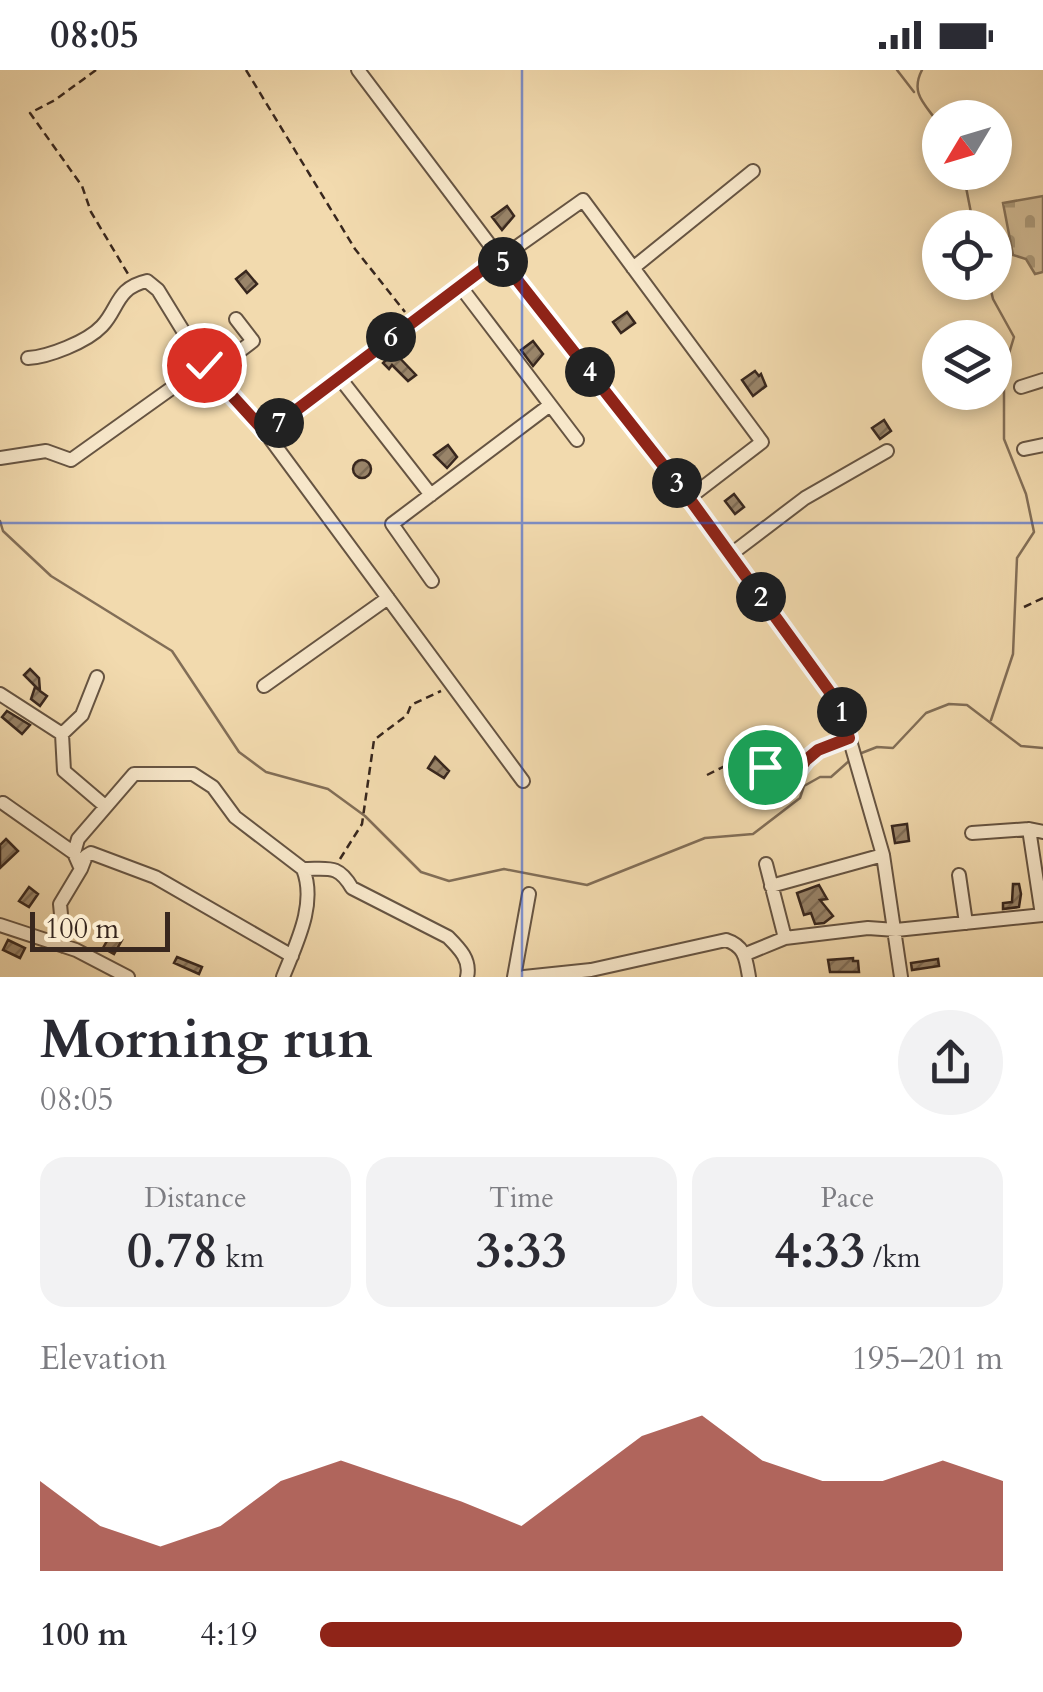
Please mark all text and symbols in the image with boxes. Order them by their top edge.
text: 08:05 [50,9,139,61]
north arrow [922,100,1012,190]
map controls [922,100,1012,410]
button: locate [922,210,1012,300]
pin: 5 [478,237,528,287]
text: 5 [496,243,510,281]
pin: 6 [366,312,416,362]
text: 6 [384,318,398,356]
button: layers [922,320,1012,410]
pin [162,323,247,408]
icon: check [177,338,232,393]
pin: 4 [565,347,615,397]
text: 4 [583,353,597,391]
pin: 7 [254,398,304,448]
text: 7 [272,404,286,442]
pin: 3 [652,458,702,508]
text: 3 [670,464,684,502]
pin: 2 [736,572,786,622]
text: 2 [754,578,768,616]
pin: 1 [817,687,867,737]
text: 1 [835,693,849,731]
pin [723,725,808,810]
icon: arrive [738,740,793,795]
scale bar [30,907,170,951]
text: 100 m [45,910,119,948]
text: Morning run [40,1003,373,1077]
button: share [898,1010,1003,1115]
text: 08:05 [40,1078,114,1122]
text: Distance [144,1179,247,1217]
text: Time [489,1179,554,1217]
text: Pace [820,1179,875,1217]
text: 0.78 [127,1217,218,1285]
text: 3:33 [476,1217,567,1285]
text: 4:33 [774,1217,866,1285]
text: km [218,1239,264,1277]
text: /km [866,1239,921,1277]
text: Elevation [40,1337,167,1381]
text: 195–201 m [851,1337,1003,1381]
text: 100 m [40,1613,127,1657]
text: 4:19 [200,1613,257,1657]

